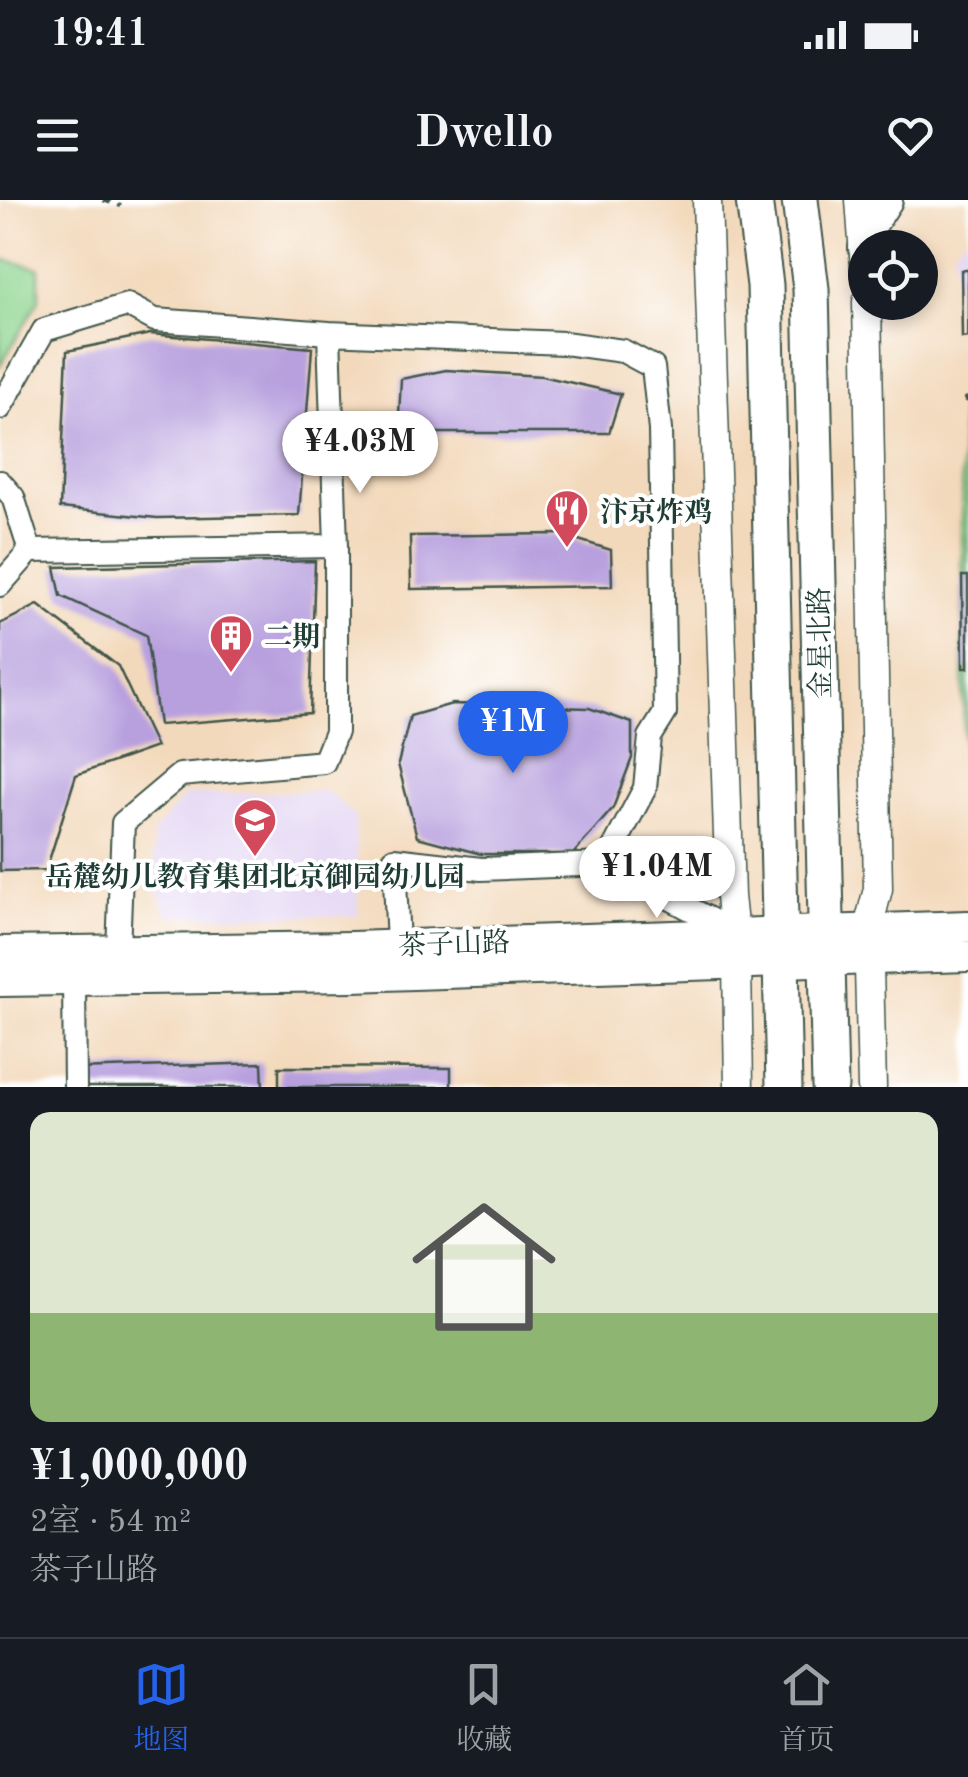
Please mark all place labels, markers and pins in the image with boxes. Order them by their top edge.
pin: ¥4.03M [279,411,441,496]
restaurant icon: 汴京炸鸡 [544,488,590,549]
place label: 汴京炸鸡 [600,496,712,528]
building icon: 二期 [208,613,254,674]
place label: 二期 [264,622,320,653]
pin: ¥1M [465,691,561,776]
school or university icon: 岳麓幼儿教育集团北京御园幼儿园 [232,797,278,858]
pin: ¥1.04M [576,836,738,921]
place label: 岳麓幼儿教育集团北京御园幼儿园 [45,861,465,893]

